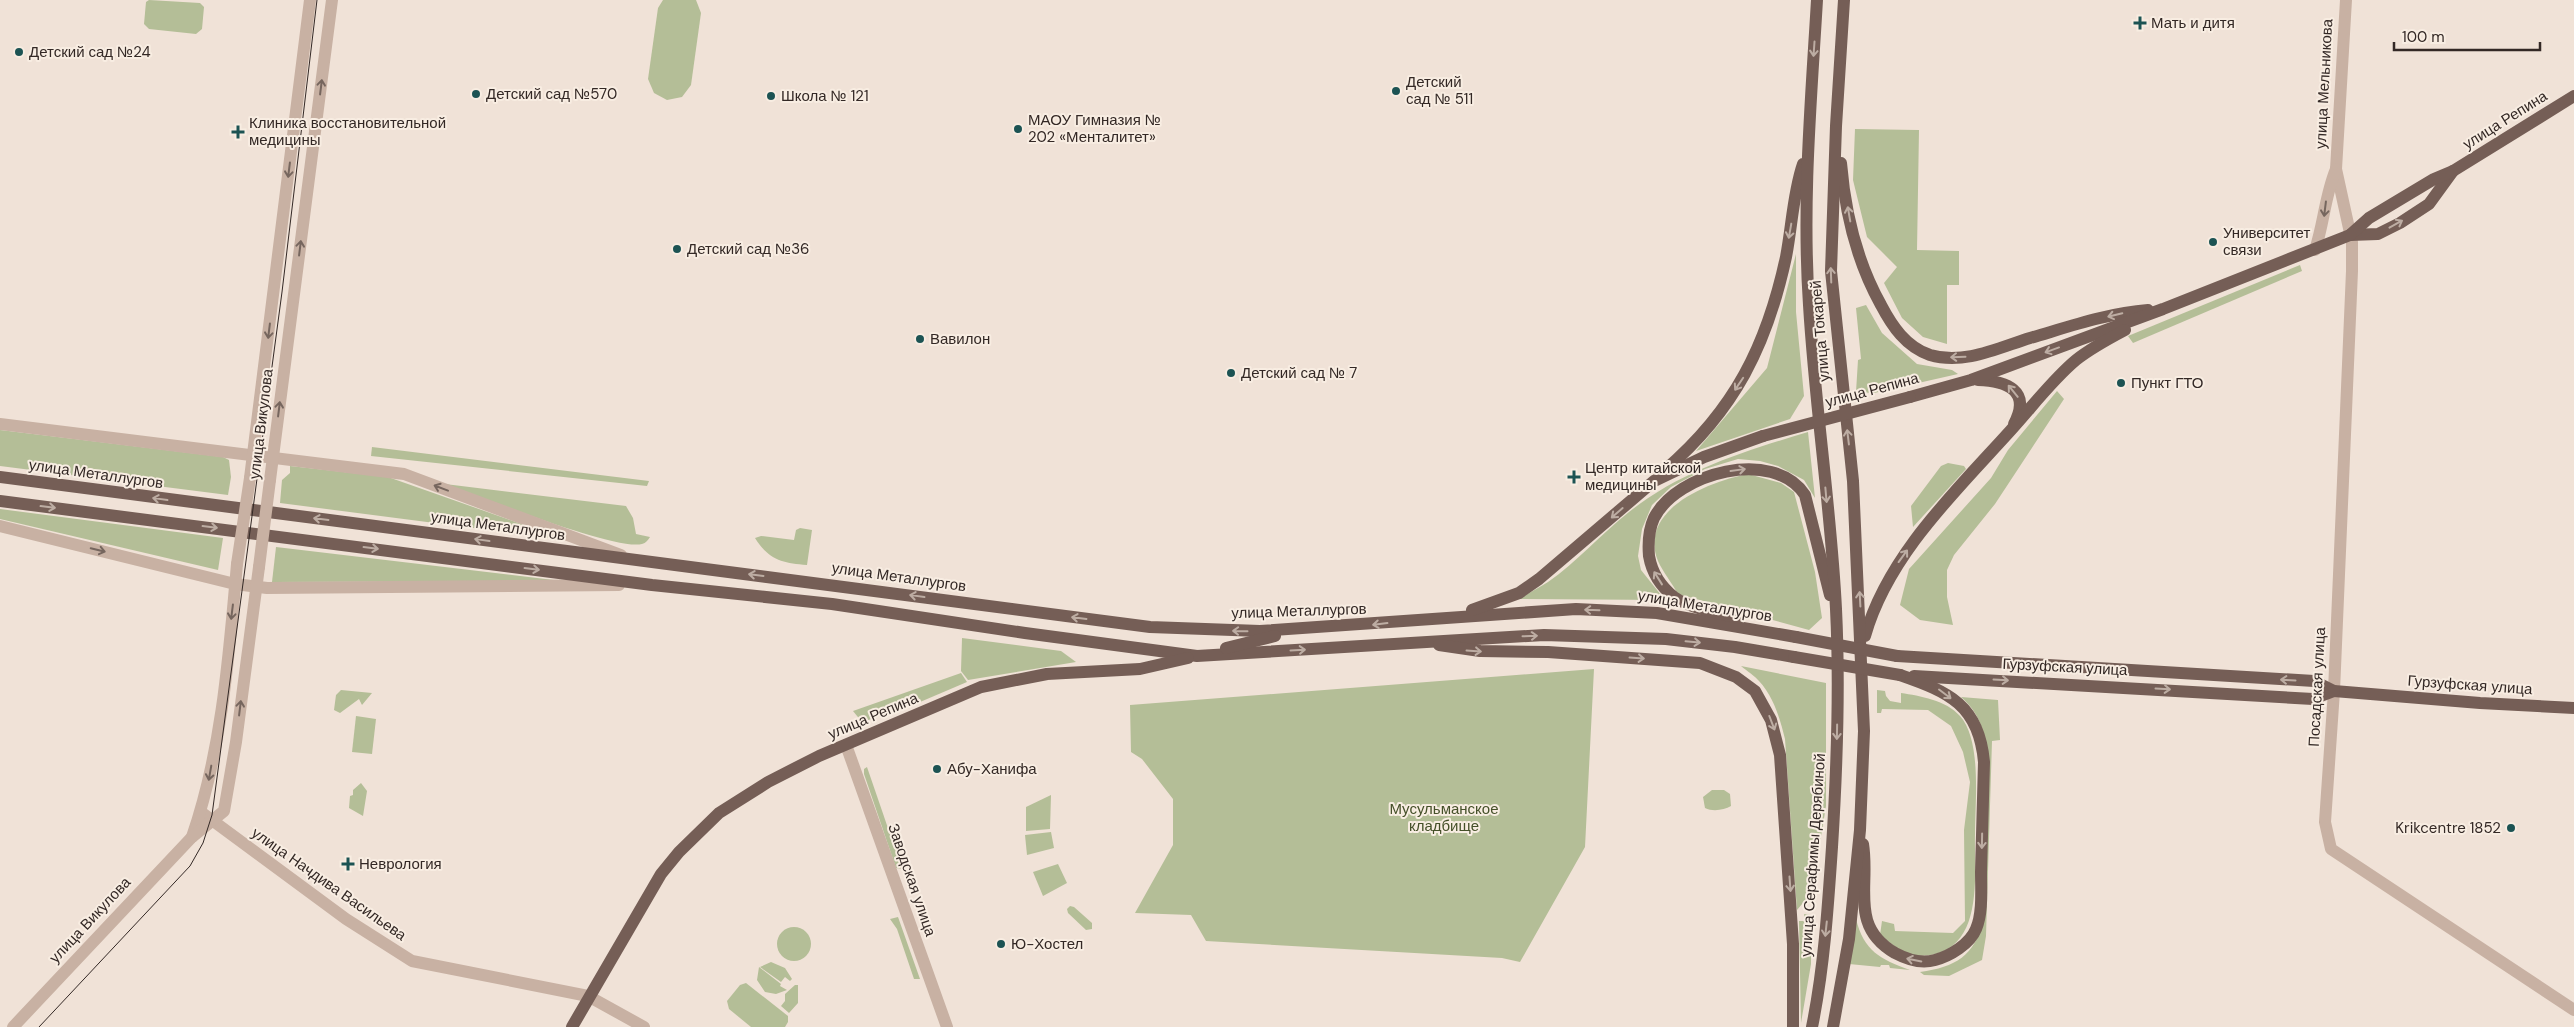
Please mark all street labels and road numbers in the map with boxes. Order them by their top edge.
street label: улица Мельникова [2311,18,2337,150]
street label: улица Репина [2459,86,2552,154]
street label: улица Токарей [1806,279,1834,383]
street label: улица Викулова [244,367,278,480]
street label: улица Репина [1823,368,1922,412]
street label: улица Металлургов [28,455,164,493]
street label: улица Металлургов [430,507,566,545]
street label: улица Металлургов [831,558,967,596]
street label: улица Металлургов [1637,586,1773,626]
street label: улица Металлургов [1231,599,1367,623]
street label: Посадская улица [2304,626,2330,747]
street label: Гурзуфская улица [2002,654,2129,680]
street label: Гурзуфская улица [2407,671,2534,699]
street label: улица Репина [825,688,922,744]
street label: улица Серафимы Дерябиной [1796,753,1830,957]
street label: Заводская улица [883,821,941,940]
street label: улица Начдива Васильева [248,823,411,945]
street label: улица Викулова [45,872,136,967]

